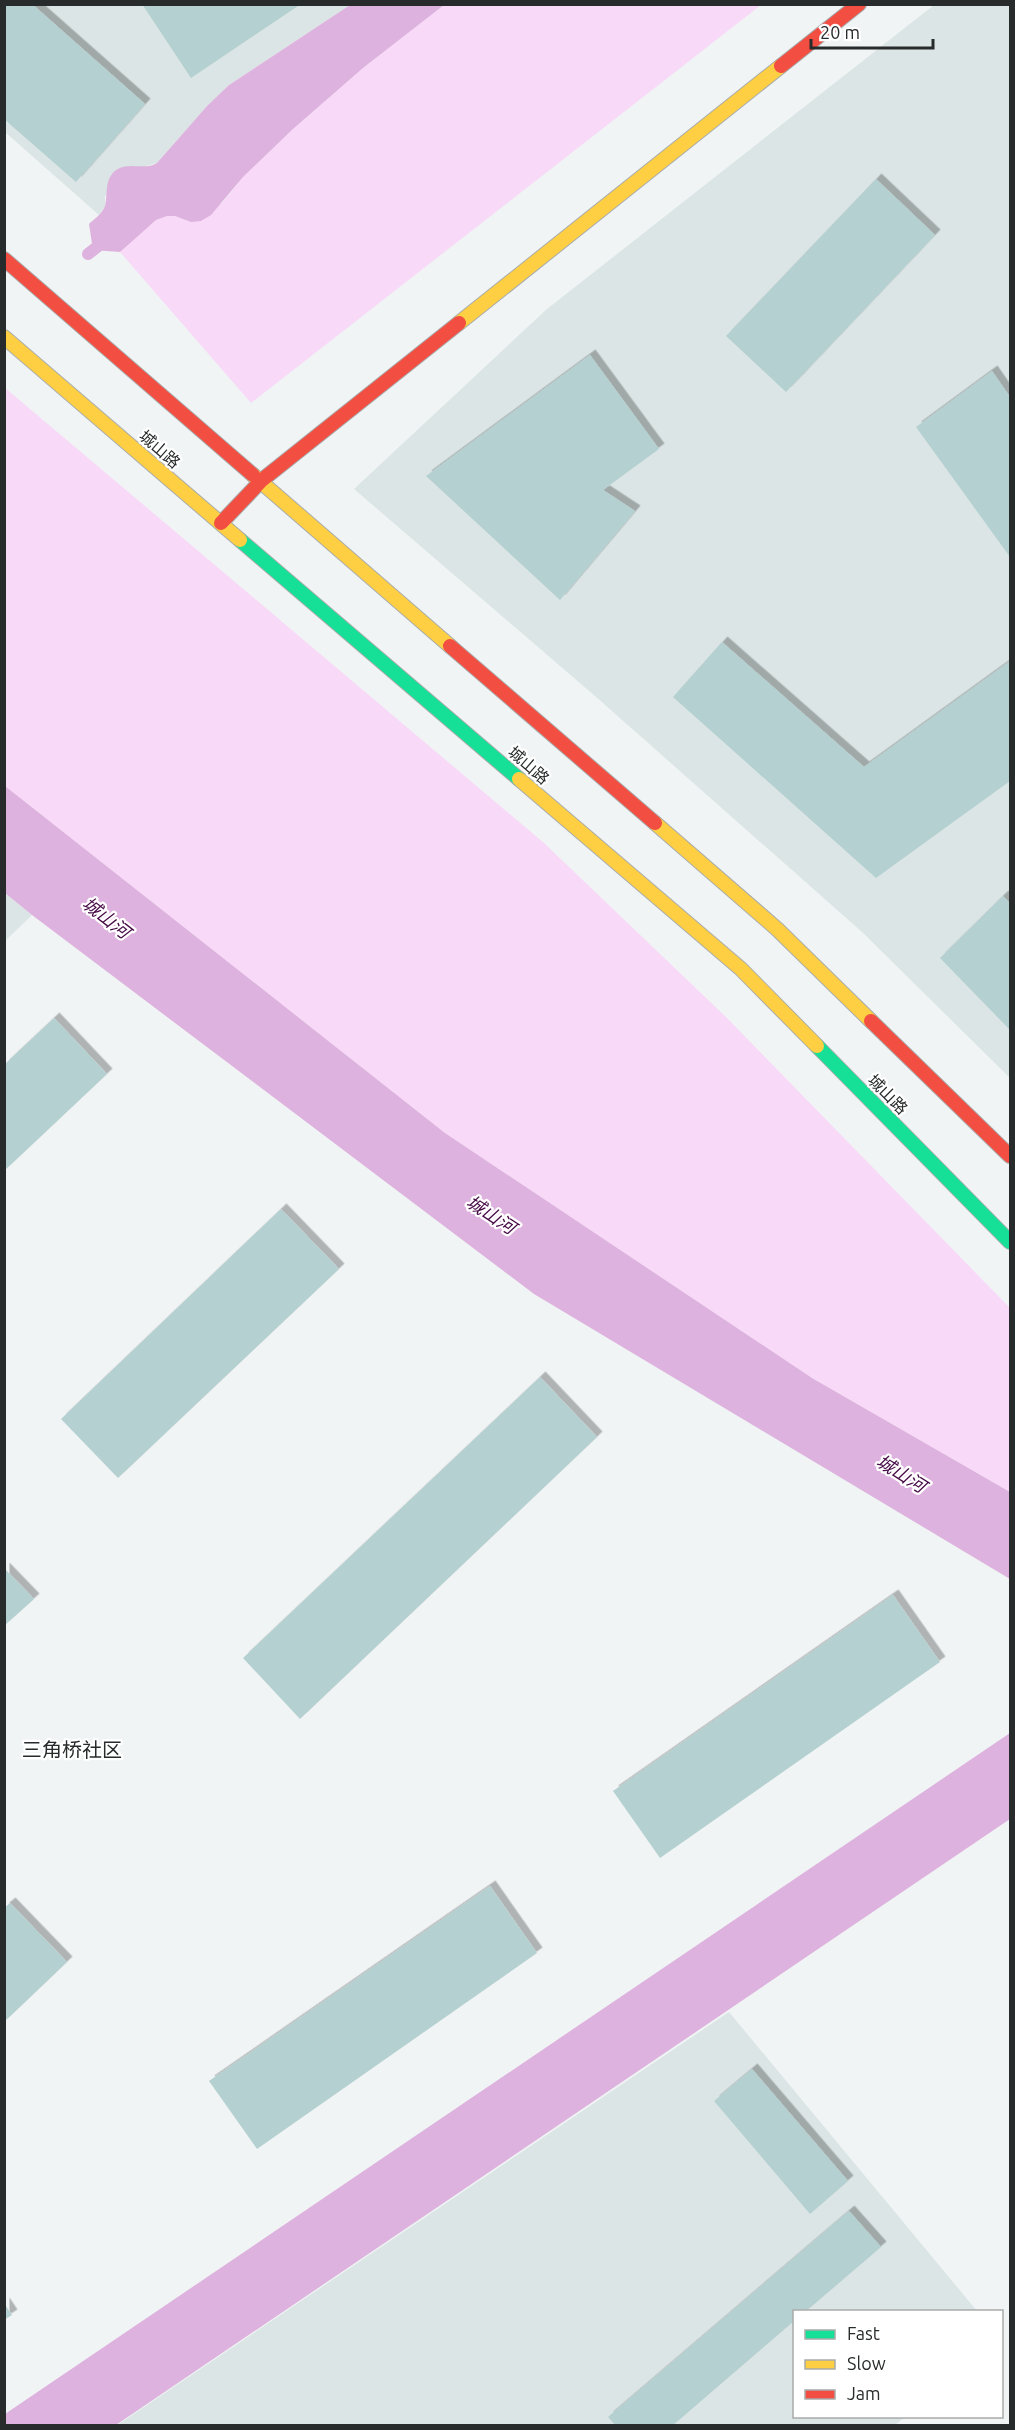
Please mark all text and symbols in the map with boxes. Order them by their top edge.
scale bar [811,12,932,50]
text: 20 m [820,22,860,42]
street label: 城山路 [136,426,184,472]
street label: 城山路 [505,742,553,788]
water label: 城山河 [79,893,136,944]
street label: 城山路 [865,1071,911,1117]
water label: 城山河 [463,1191,522,1239]
water label: 城山河 [873,1450,932,1498]
district label: 三角桥社区 [22,1738,122,1761]
legend [793,2310,1003,2418]
text: Fast [847,2323,880,2343]
text: Slow [847,2353,886,2373]
text: Jam [847,2383,881,2403]

